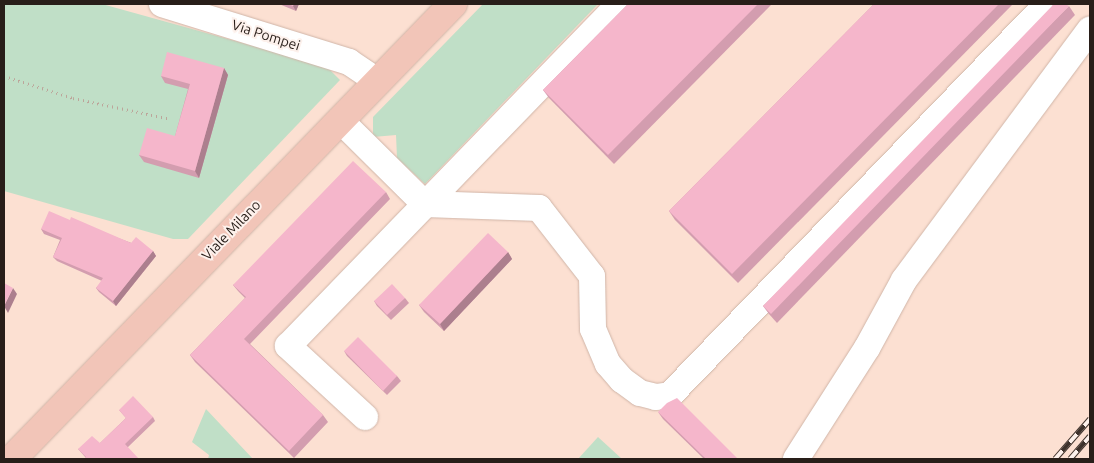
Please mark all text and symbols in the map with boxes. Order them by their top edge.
street label: Via Pompei [230,16,302,54]
street label: Viale Milano [198,196,264,264]

